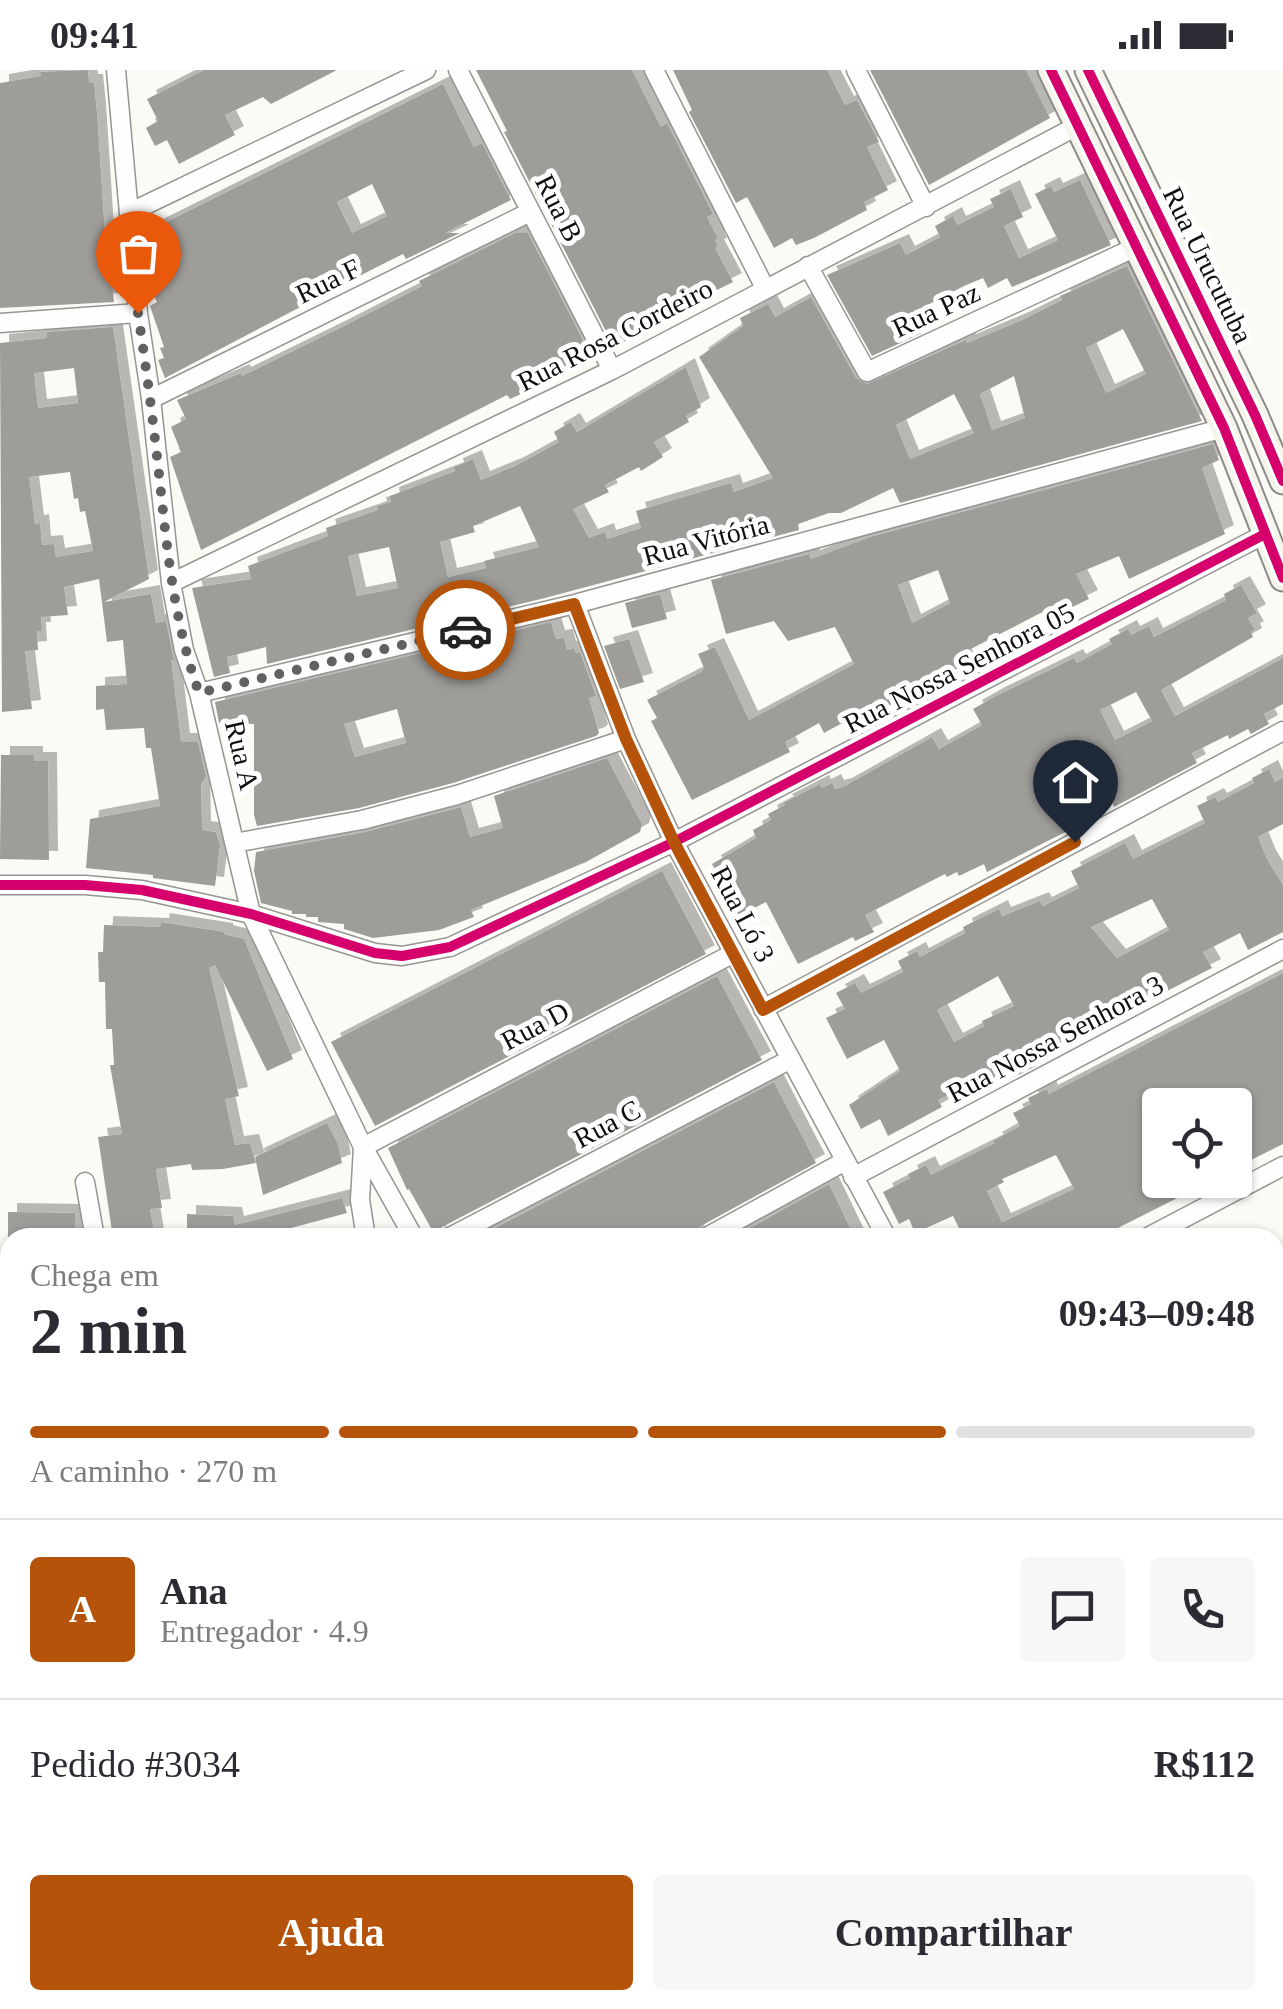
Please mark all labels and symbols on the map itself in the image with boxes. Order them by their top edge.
street label: Rua B [529,169,589,247]
street label: Rua Urucutuba [1157,182,1260,349]
pin [96,211,181,314]
street label: Rua F [291,252,365,310]
street label: Rua Rosa Cordeiro [512,272,718,398]
street label: Rua Paz [888,276,984,344]
street label: Rua Vitória [640,508,773,572]
courier [415,580,515,680]
street label: Rua Nossa Senhora 05 [839,596,1079,740]
street label: Rua A [219,717,265,794]
pin [1033,740,1118,843]
street label: Rua Ló 3 [705,861,781,967]
street label: Rua Nossa Senhora 3 [942,969,1168,1109]
street label: Rua D [496,995,574,1057]
street label: Rua C [568,1094,646,1154]

